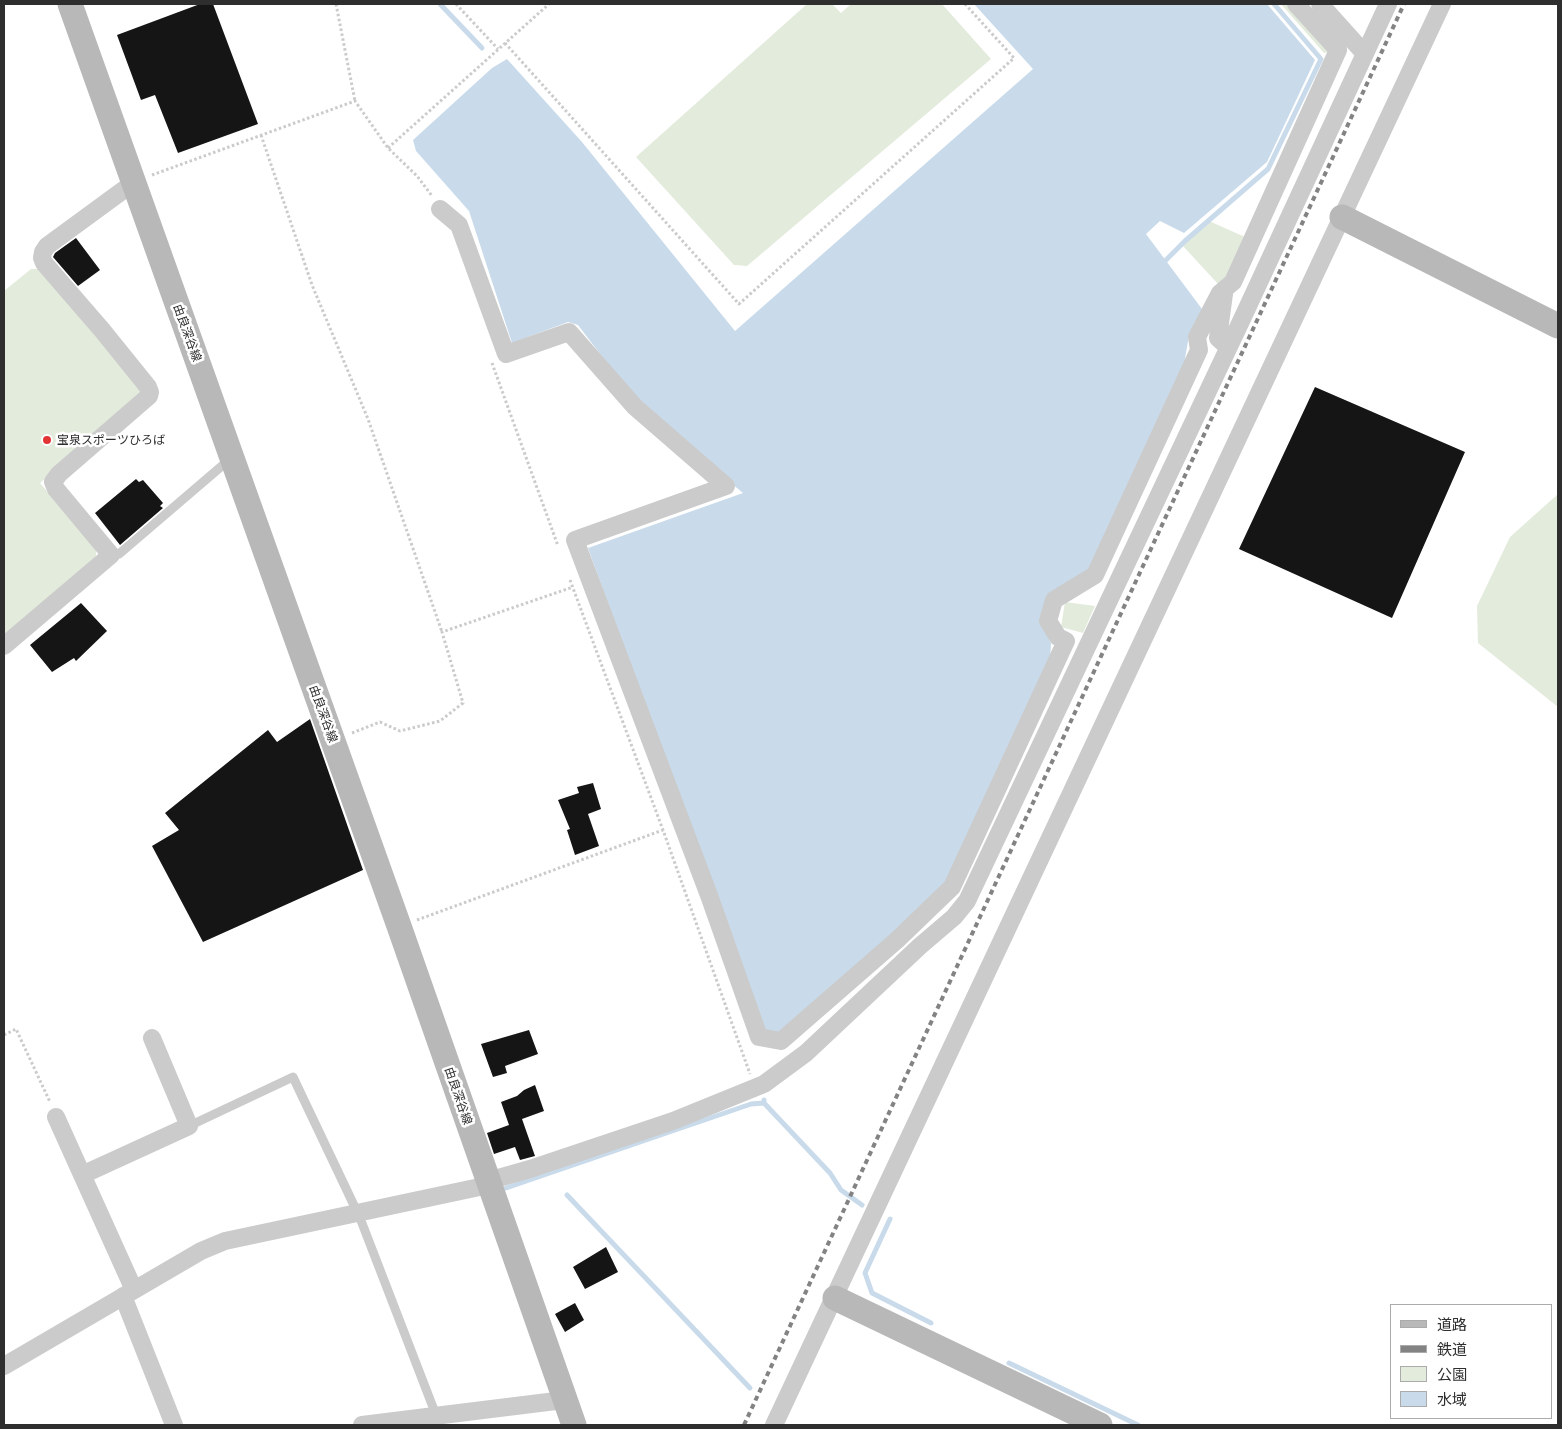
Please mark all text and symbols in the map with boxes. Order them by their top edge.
street label: 由良深谷線 [170,302,204,364]
place label: 宝泉スポーツひろば [57,433,165,447]
marker: 宝泉スポーツひろば [41,434,53,446]
street label: 由良深谷線 [306,683,340,745]
street label: 由良深谷線 [441,1065,475,1127]
legend [1390,1304,1552,1419]
text: 道路 [1437,1315,1467,1334]
text: 鉄道 [1437,1340,1467,1359]
text: 公園 [1437,1365,1467,1384]
text: 水域 [1437,1390,1467,1409]

